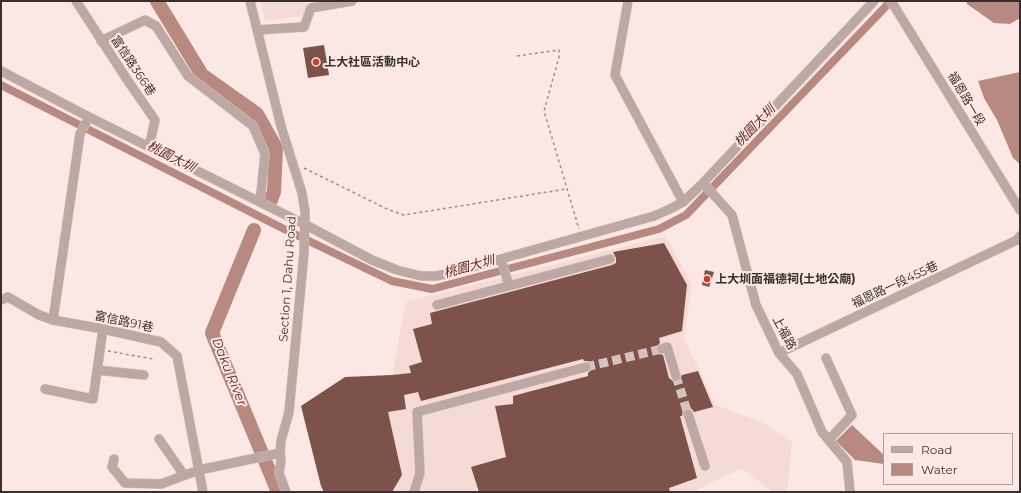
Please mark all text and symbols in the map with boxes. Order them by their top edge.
street label: 富信路366巷 [108,33,158,99]
place label: 上大社區活動中心 [324,55,420,69]
marker: 上大社區活動中心 [311,57,321,67]
street label: 福恩路一段 [944,70,988,128]
water label: 桃園大圳 [731,102,779,150]
water label: 桃園大圳 [144,138,198,176]
street label: Section 1, Dahu Road [276,216,300,342]
water label: 桃園大圳 [442,253,496,281]
street label: 福恩路一段455巷 [850,259,940,311]
place label: 上大圳面福德祠(土地公廟) [715,272,856,286]
marker: 上大圳面福德祠(土地公廟) [702,274,712,284]
street label: 富信路91巷 [93,309,155,335]
street label: 上福路 [769,314,799,352]
water label: Daku River [208,336,250,408]
legend [883,433,1013,485]
text: Road [921,442,952,457]
text: Water [921,462,957,477]

